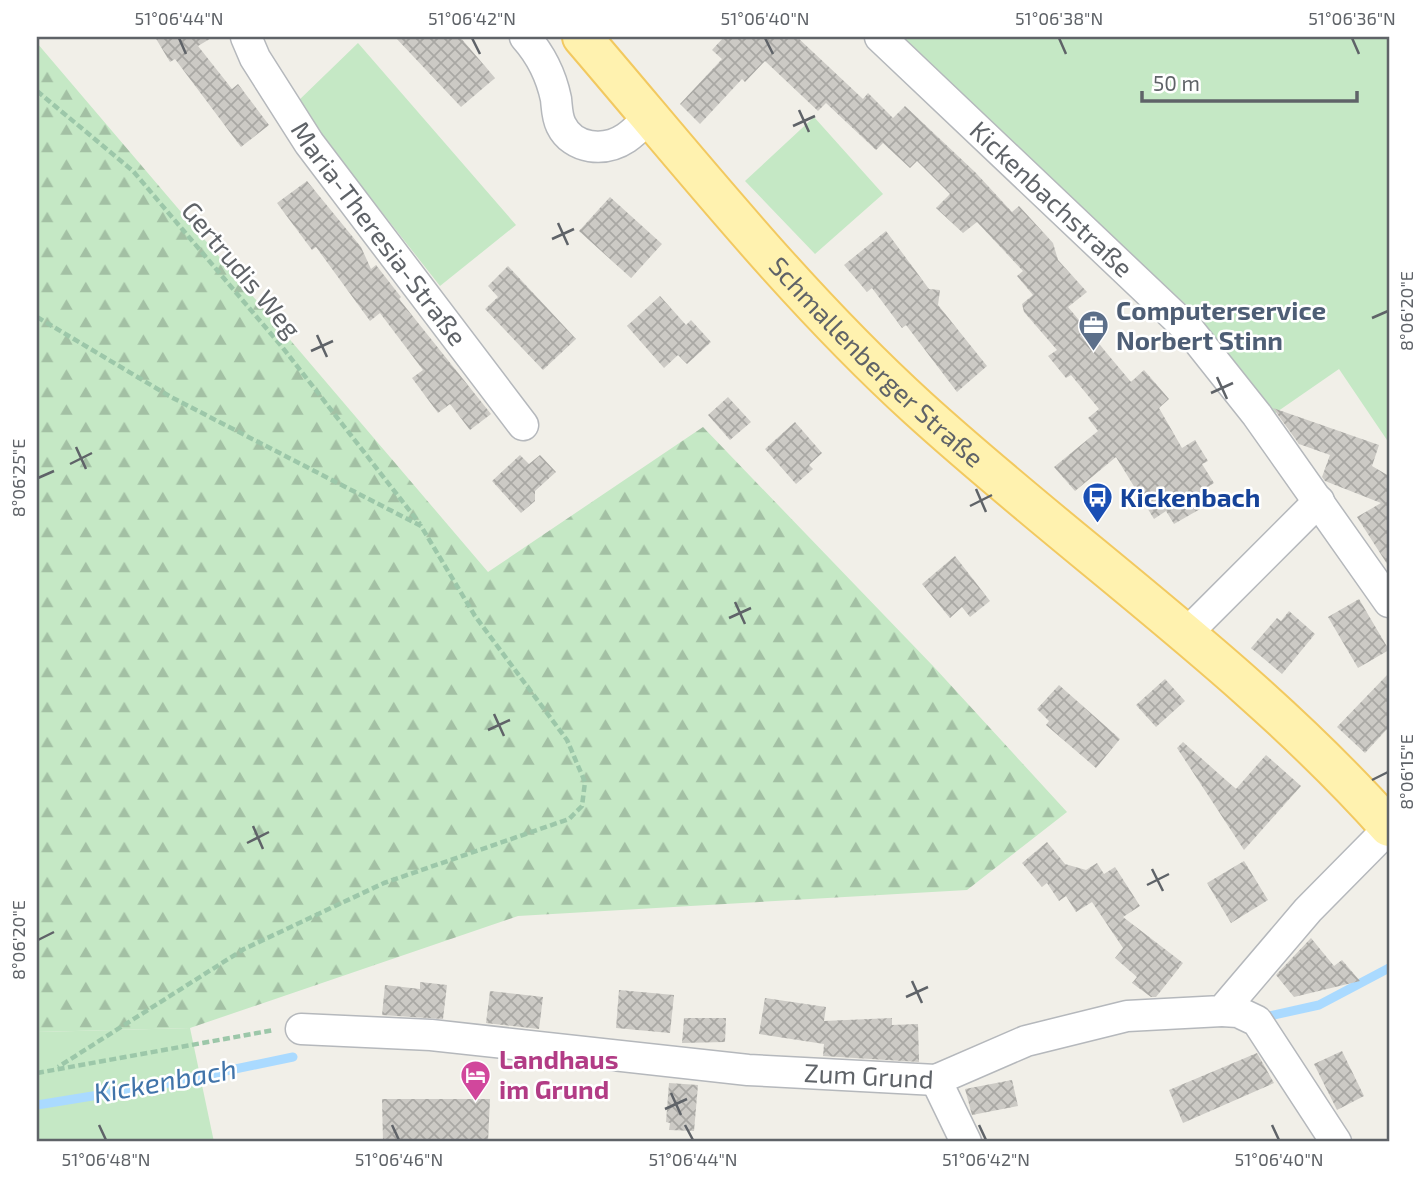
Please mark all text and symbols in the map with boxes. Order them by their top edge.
text: 51°06'44"N [134,7,224,29]
text: 51°06'42"N [428,7,516,29]
text: 51°06'40"N [721,7,809,29]
text: 51°06'38"N [1015,7,1103,29]
text: 51°06'36"N [1308,7,1396,29]
scale bar [1142,60,1358,104]
text: 50 m [1153,70,1200,95]
street label: Kickenbachstraße [964,114,1140,283]
street label: Maria-Theresia-Straße [285,115,474,351]
street label: Gertrudis Weg [176,195,308,344]
street label: Schmallenberger Straße [764,250,991,473]
text: 8°06'20"E [1395,271,1417,351]
place label: Computerservice Norbert Stinn [1116,294,1326,355]
office icon: Computerservice Norbert Stinn [1076,309,1110,353]
text: 8°06'25"E [7,439,29,517]
bus stop icon: Kickenbach [1080,481,1114,525]
place label: Kickenbach [1120,481,1260,512]
text: 8°06'15"E [1395,734,1417,810]
text: 8°06'20"E [7,900,29,980]
place label: Landhaus im Grund [499,1043,619,1104]
water label: Kickenbach [91,1051,239,1109]
street label: Zum Grund [803,1056,934,1094]
hotel icon: Landhaus im Grund [459,1058,493,1102]
text: 51°06'48"N [62,1148,150,1170]
text: 51°06'46"N [355,1148,443,1170]
text: 51°06'44"N [648,1148,738,1170]
text: 51°06'42"N [942,1148,1030,1170]
text: 51°06'40"N [1235,1148,1323,1170]

